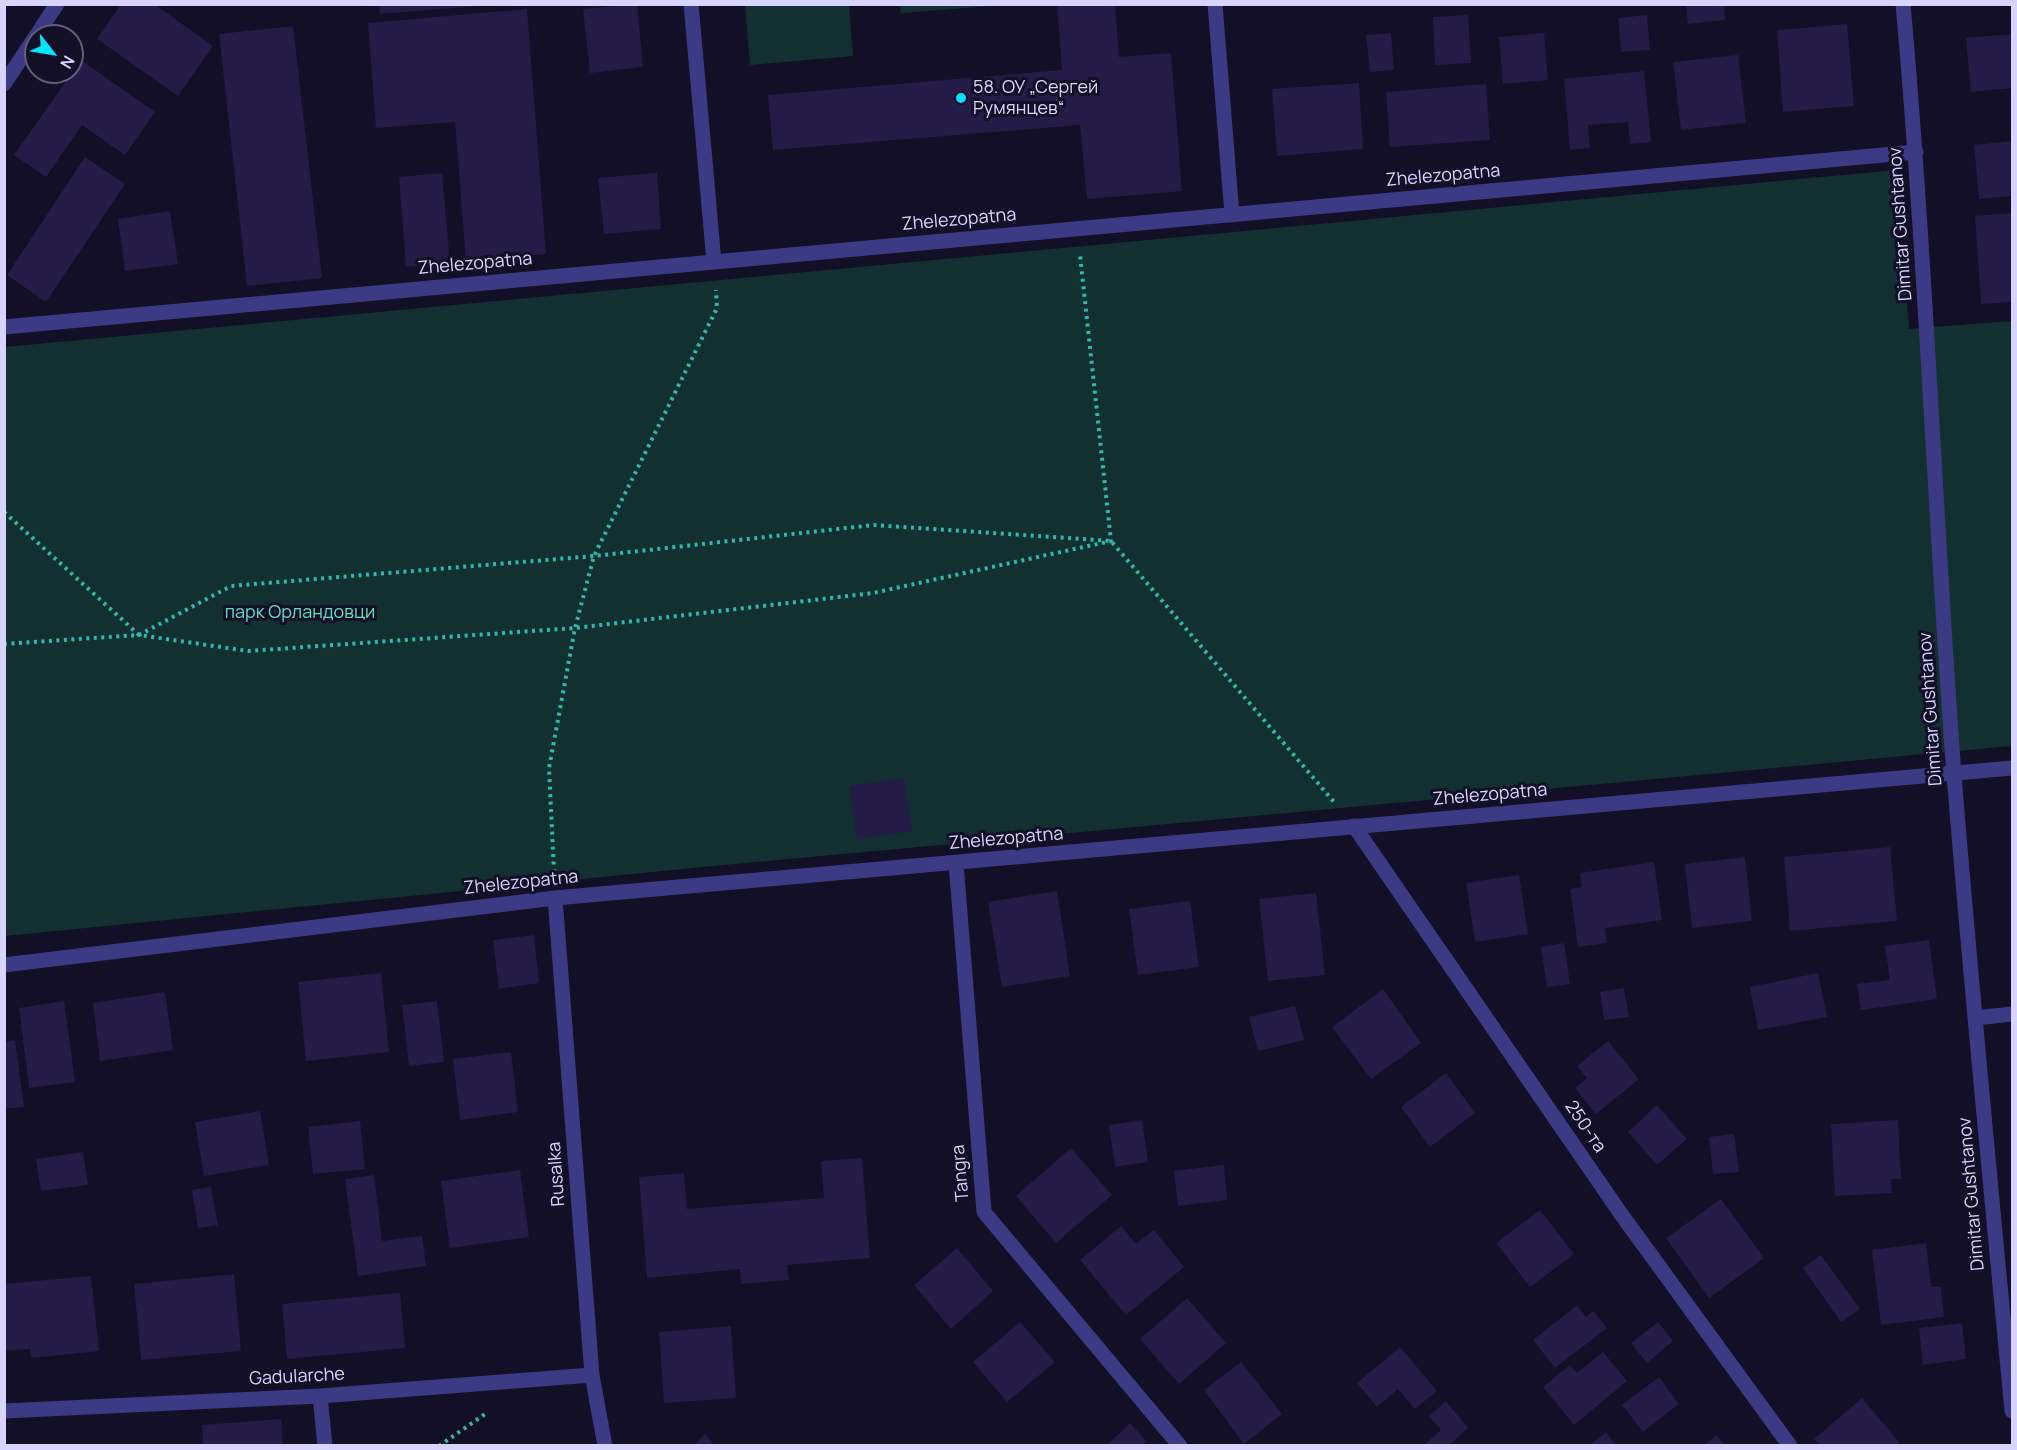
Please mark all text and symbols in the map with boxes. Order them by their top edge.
north arrow [24,24,84,84]
text: N [55,52,80,73]
place label: 58. ОУ „Сергей Румянцев“ [973,77,1098,119]
marker: 58. ОУ „Сергей Румянцев“ [954,91,968,105]
street label: Dimitar Gushtanov [1885,147,1917,301]
street label: Zhelezopatna [1385,160,1501,192]
street label: Zhelezopatna [901,204,1017,236]
street label: Zhelezopatna [417,248,533,280]
park label: парк Орландовци [225,602,375,624]
street label: Dimitar Gushtanov [1915,632,1947,786]
street label: Zhelezopatna [1432,779,1548,811]
street label: Zhelezopatna [948,823,1064,855]
street label: Zhelezopatna [463,866,579,900]
street label: 250-та [1560,1097,1610,1157]
street label: Dimitar Gushtanov [1955,1116,1989,1272]
street label: Rusalka [544,1141,570,1207]
street label: Tangra [948,1144,974,1202]
street label: Gadularche [249,1364,345,1390]

